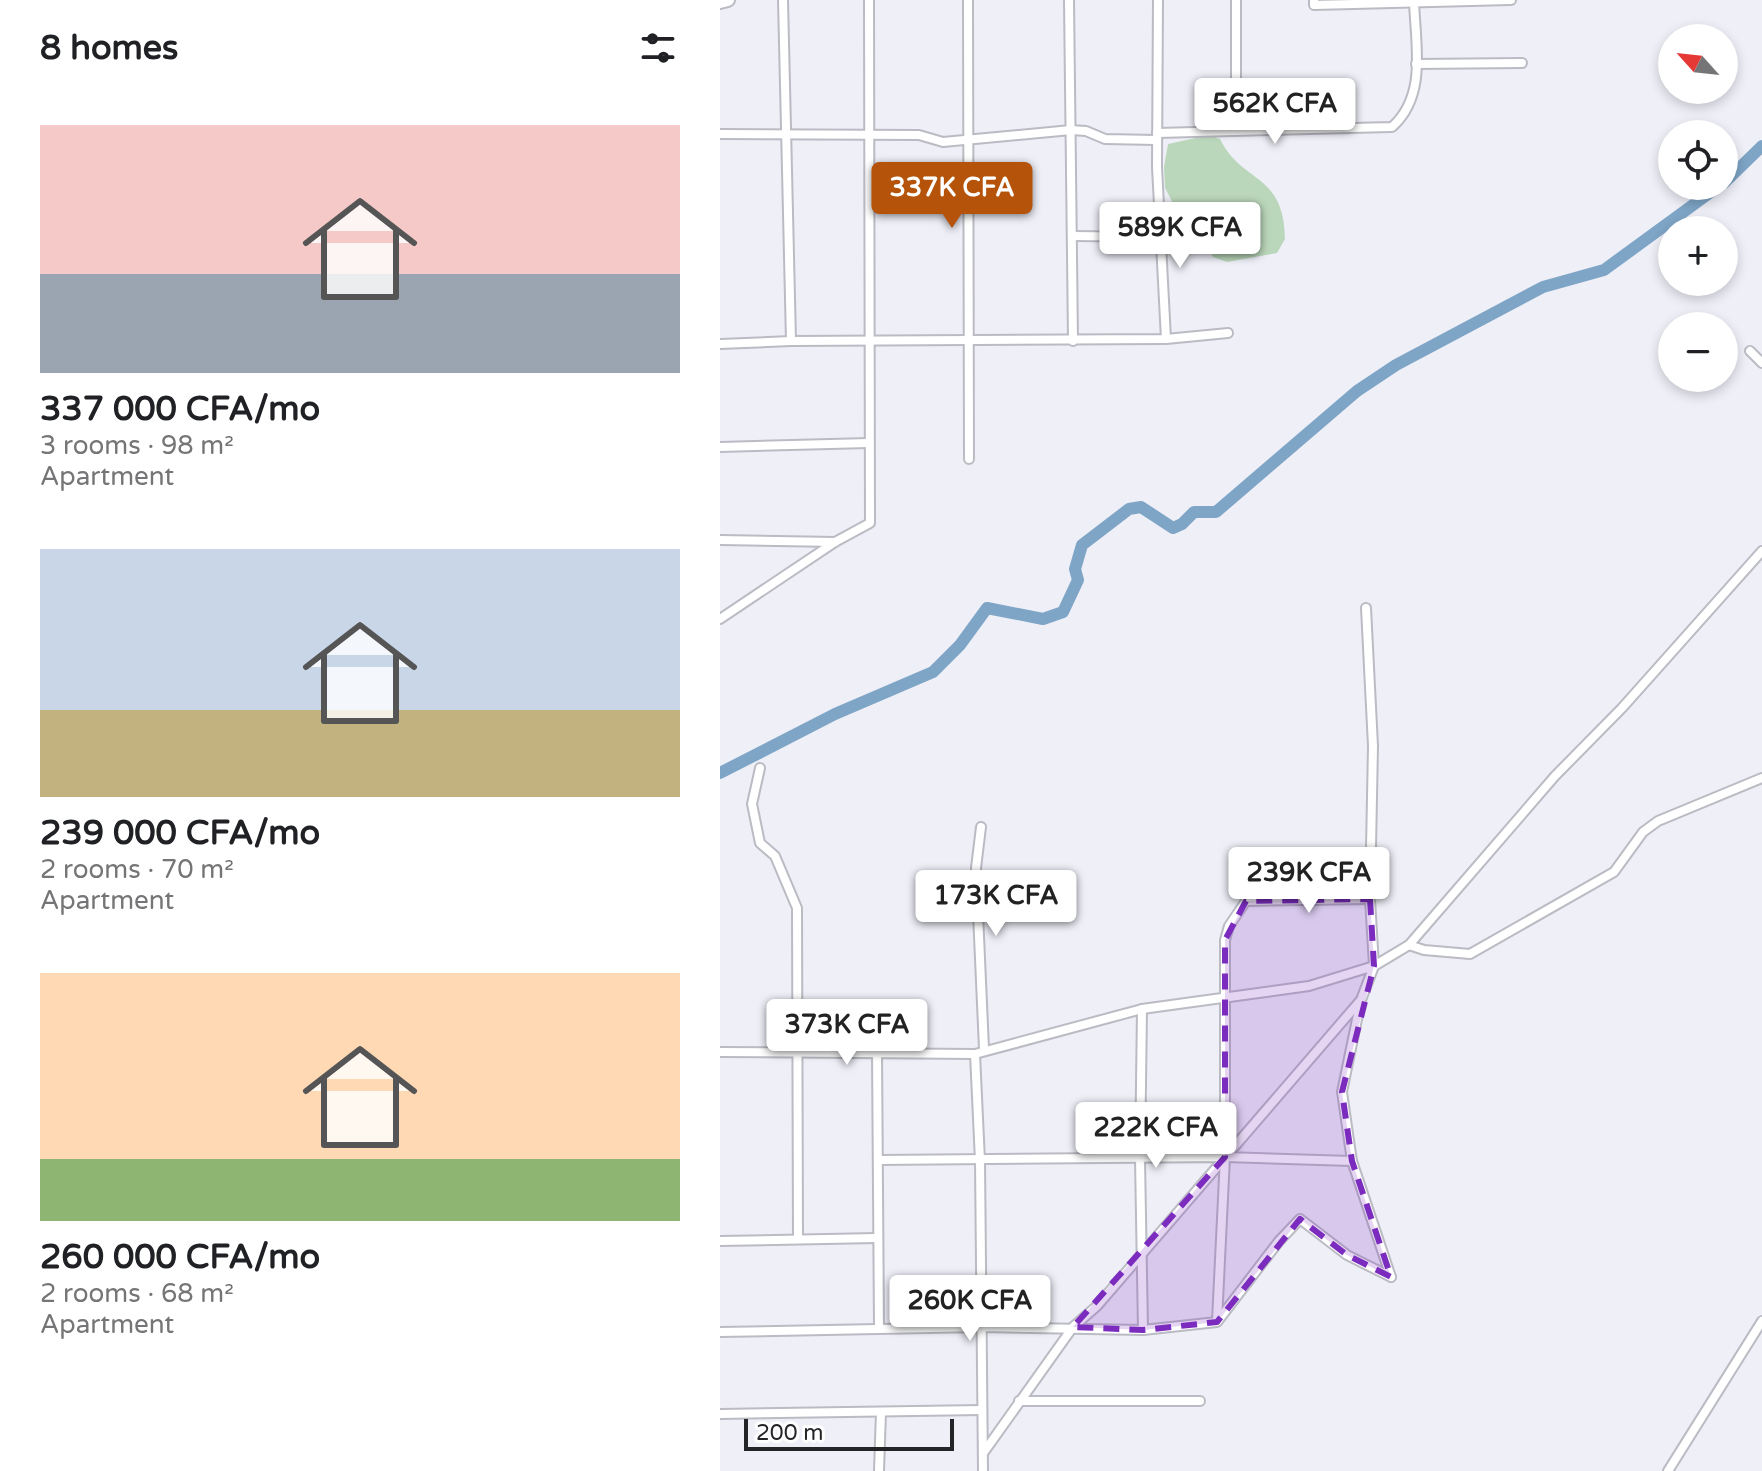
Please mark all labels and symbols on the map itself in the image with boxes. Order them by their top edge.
north arrow [1658,24,1738,104]
pin: 562K CFA [1192,78,1358,146]
pin: 337K CFA [869,162,1035,230]
pin: 589K CFA [1097,202,1263,270]
pin: 239K CFA [1226,847,1392,915]
pin: 173K CFA [913,870,1079,938]
pin: 373K CFA [764,999,930,1067]
pin: 222K CFA [1073,1102,1239,1170]
pin: 260K CFA [887,1275,1053,1343]
scale bar [744,1415,954,1451]

